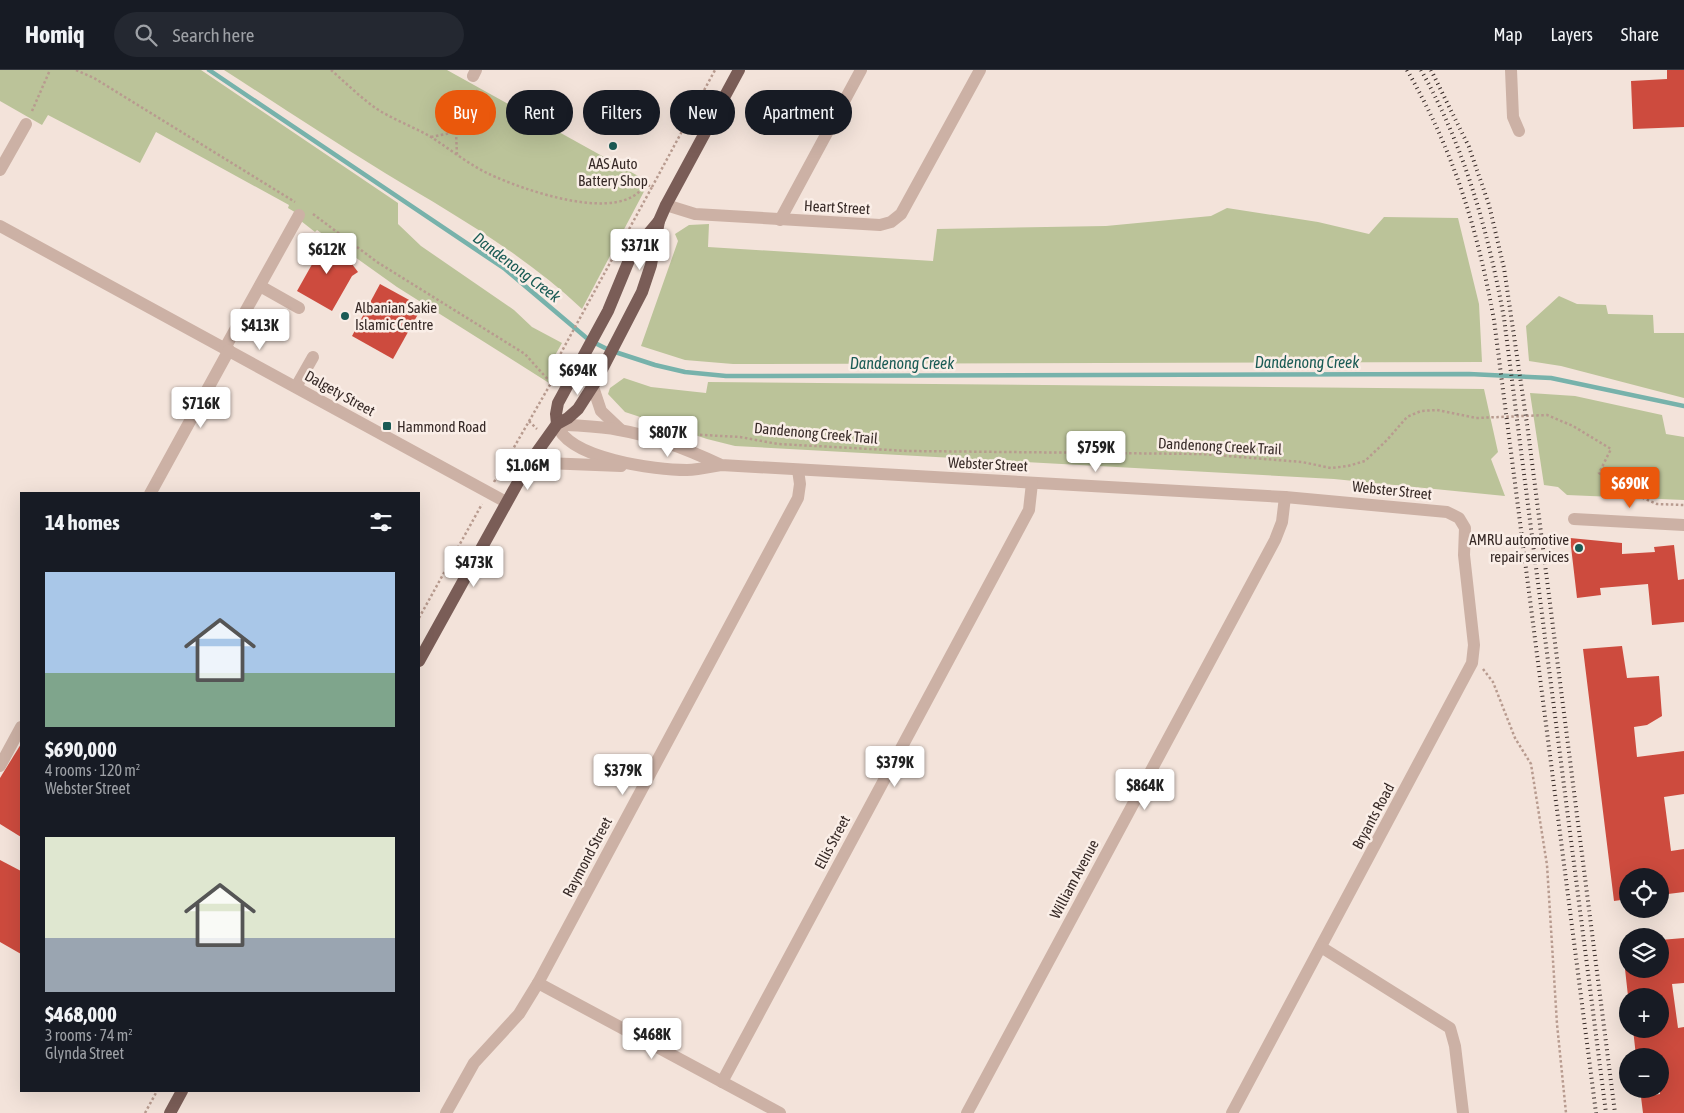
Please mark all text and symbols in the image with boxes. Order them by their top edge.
search box [114,12,464,57]
text: Homiq [25,21,84,48]
icon: search [132,21,160,49]
text: Search here [172,24,254,46]
text: Map [1493,24,1522,45]
text: Layers [1550,24,1593,45]
text: Share [1621,24,1659,45]
chip: Buy [435,90,496,135]
chip: Rent [506,90,573,135]
chip: Filters [583,90,660,135]
chip: New [670,90,735,135]
chip: Apartment [745,90,852,135]
marker: AAS Auto Battery Shop [607,140,619,152]
place label: AAS Auto Battery Shop [578,155,648,189]
street label: Heart Street [804,197,870,217]
water label: Dandenong Creek [469,228,565,307]
pin: $371K [605,228,675,271]
pin: $612K [292,232,362,275]
text: $371K [621,236,659,254]
text: $612K [308,240,346,258]
place label: Albanian Sakie Islamic Centre [355,299,437,333]
pin: $413K [225,308,295,351]
marker: Albanian Sakie Islamic Centre [339,310,351,322]
text: $413K [241,316,279,334]
water label: Dandenong Creek [1255,353,1360,372]
pin: $694K [543,354,613,396]
water label: Dandenong Creek [850,354,955,373]
text: $694K [559,361,597,379]
street label: Dalgety Street [302,367,378,419]
pin: $716K [166,386,236,429]
text: $716K [182,394,220,412]
pin: $807K [633,416,703,458]
place label: Hammond Road [397,418,486,435]
street label: Dandenong Creek Trail [753,419,879,447]
marker: Hammond Road [381,420,393,432]
text: $807K [649,423,687,441]
pin: $759K [1061,430,1131,473]
street label: Dandenong Creek Trail [1158,434,1283,458]
text: $759K [1077,438,1115,456]
pin: $1.06M [487,448,569,491]
street label: Webster Street [948,453,1028,475]
text: $1.06M [507,456,549,474]
pin: $690K [1595,466,1665,509]
text: $690K [1611,474,1649,492]
street label: Webster Street [1351,477,1433,503]
icon: filters [367,508,395,536]
text: 14 homes [45,510,120,534]
place label: AMRU automotive repair services [1469,531,1569,565]
marker: AMRU automotive repair services [1573,542,1585,554]
pin: $473K [439,546,509,588]
text: $473K [455,553,493,571]
icon: home [175,605,265,695]
text: $690,000 [45,737,117,761]
pin: $379K [860,746,930,788]
text: $379K [876,753,914,771]
pin: $379K [588,754,658,796]
text: 4 rooms · 120 m² [45,761,140,779]
text: $379K [604,761,642,779]
pin: $864K [1110,768,1180,811]
text: $864K [1126,776,1164,794]
text: Webster Street [45,779,130,797]
street label: Bryants Road [1349,780,1397,852]
street label: Ellis Street [811,812,853,872]
street label: Raymond Street [559,814,615,900]
street label: William Avenue [1046,836,1102,921]
map controls [1619,868,1669,1098]
button: locate [1619,868,1669,918]
icon: home [175,870,265,960]
button: layers [1619,928,1669,978]
button: + [1619,988,1669,1038]
text: $468,000 [45,1002,117,1026]
pin: $468K [617,1018,687,1060]
text: $468K [633,1025,671,1043]
text: 3 rooms · 74 m² [45,1026,133,1044]
text: Glynda Street [45,1044,124,1062]
button: − [1619,1048,1669,1098]

